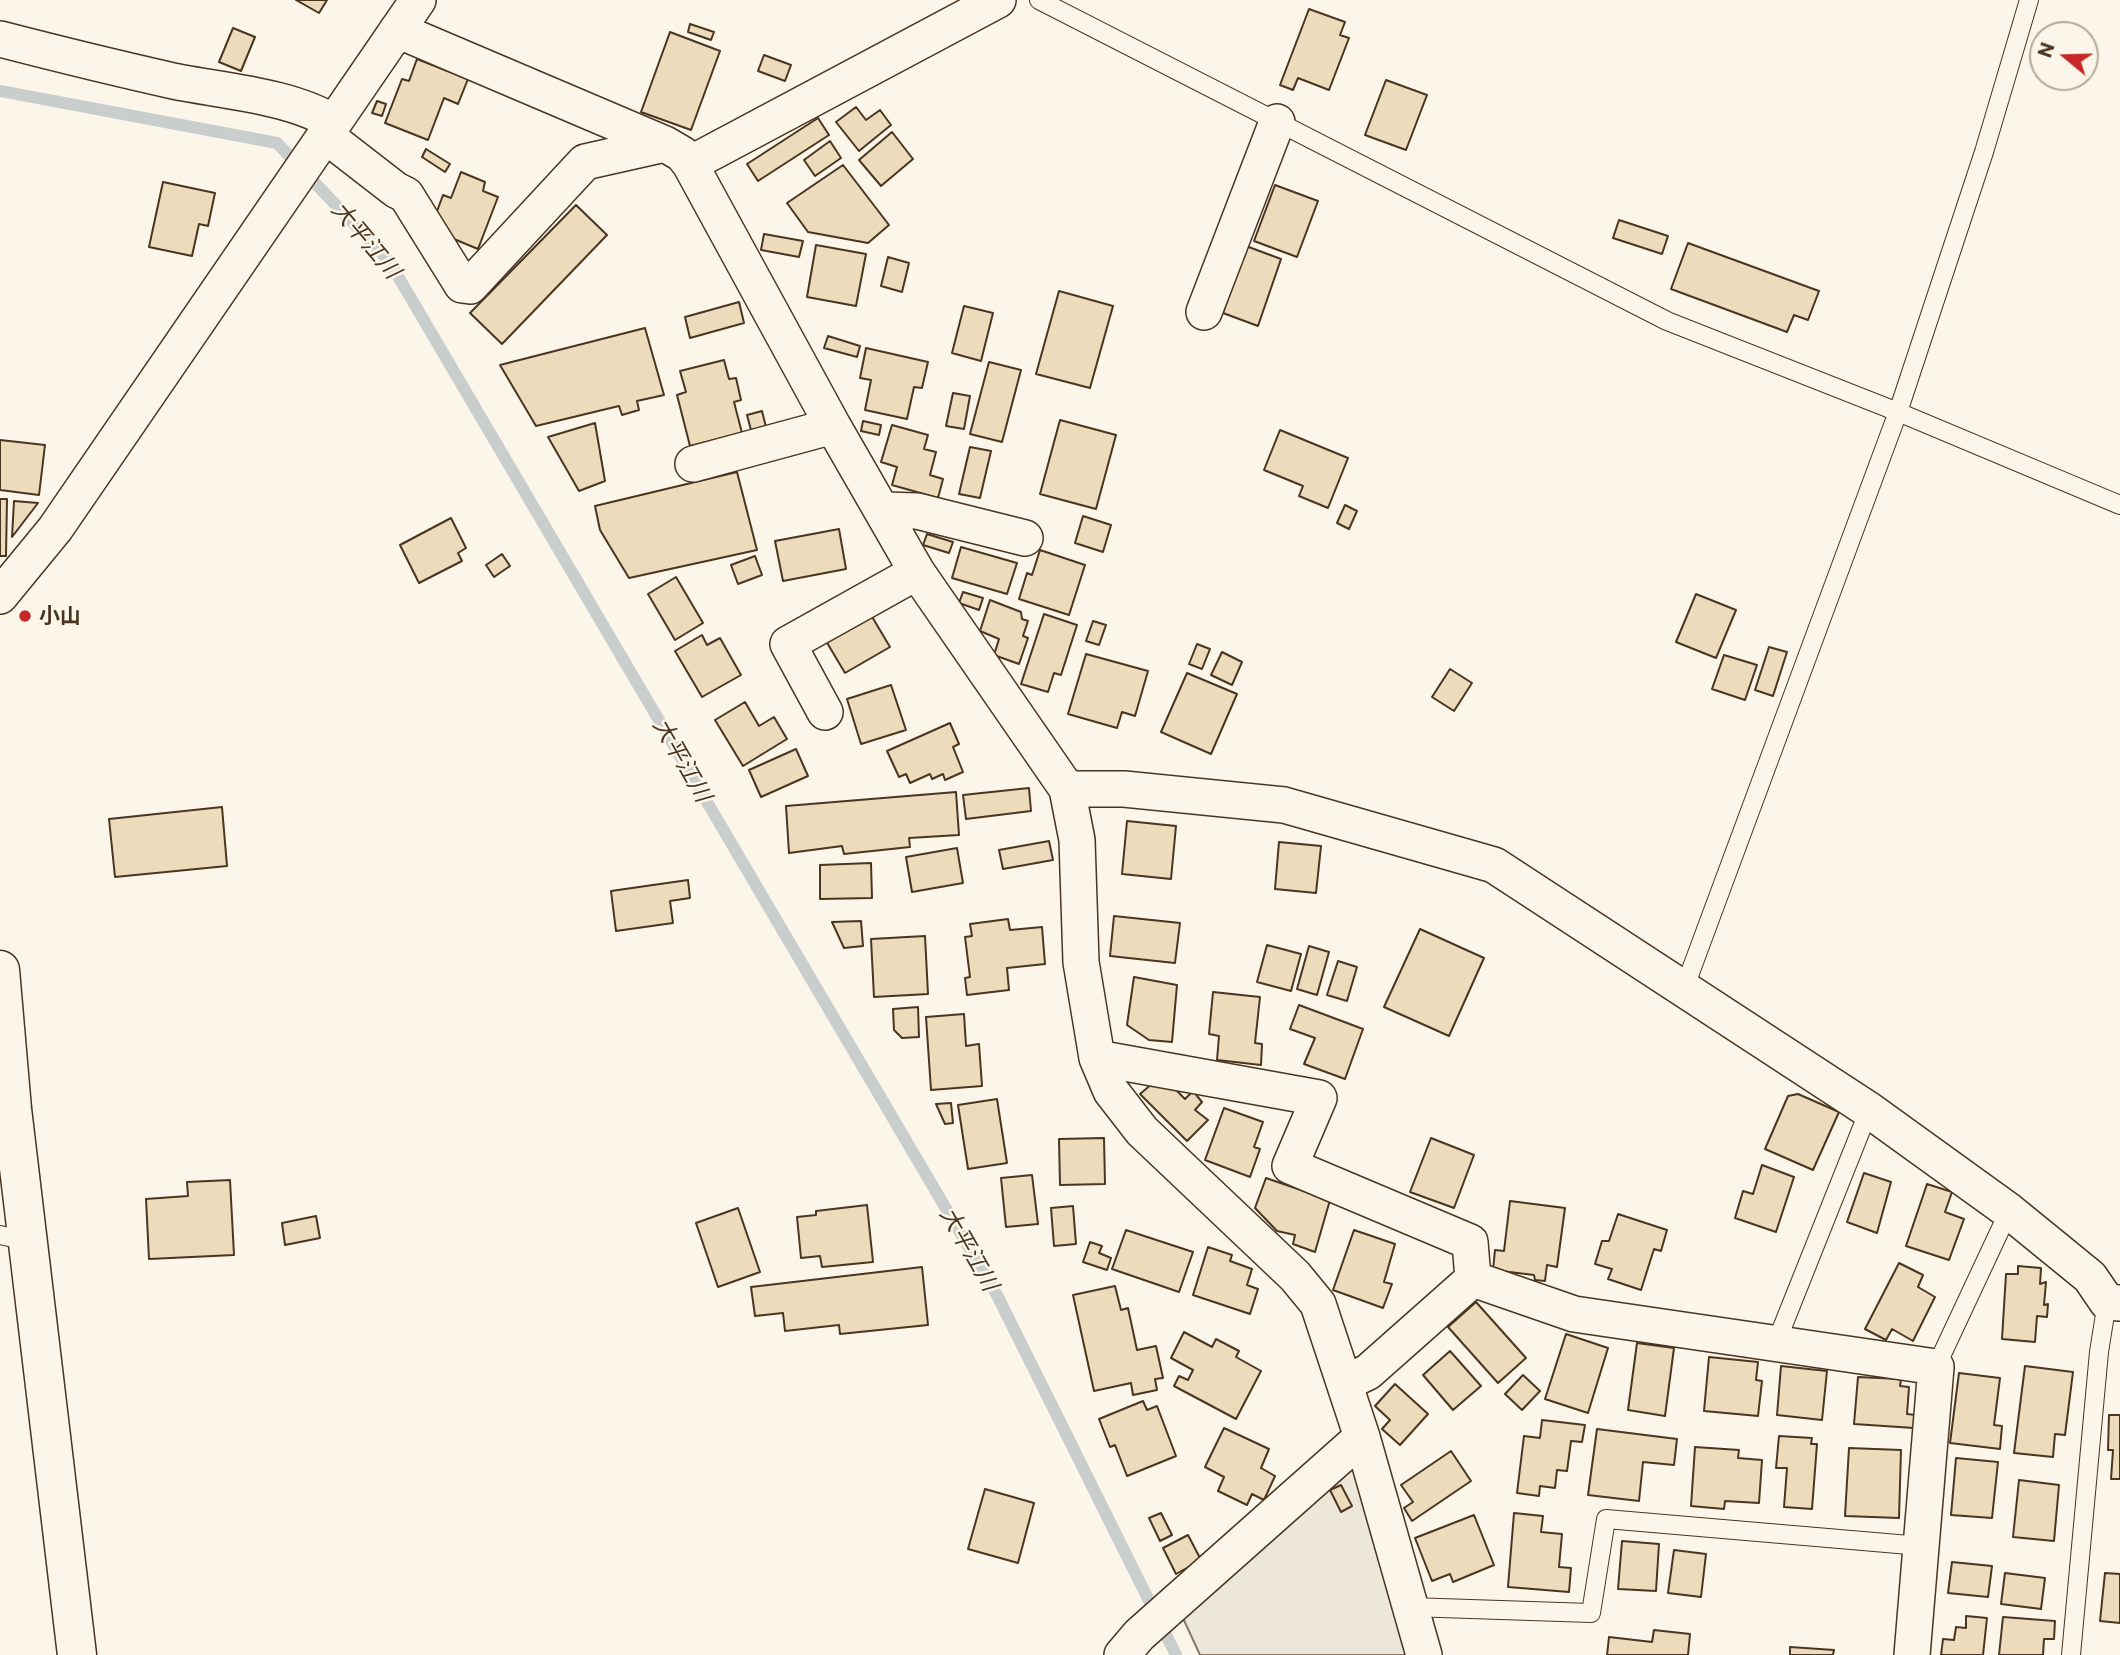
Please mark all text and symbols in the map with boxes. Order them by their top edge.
north arrow [2029,21,2099,91]
text: N [2032,39,2059,60]
water label: 大平江川 [326,196,406,284]
place label: 小山 [39,603,81,629]
marker: 小山 [17,608,33,624]
water label: 大平江川 [647,713,717,807]
water label: 大平江川 [934,1202,1004,1296]

